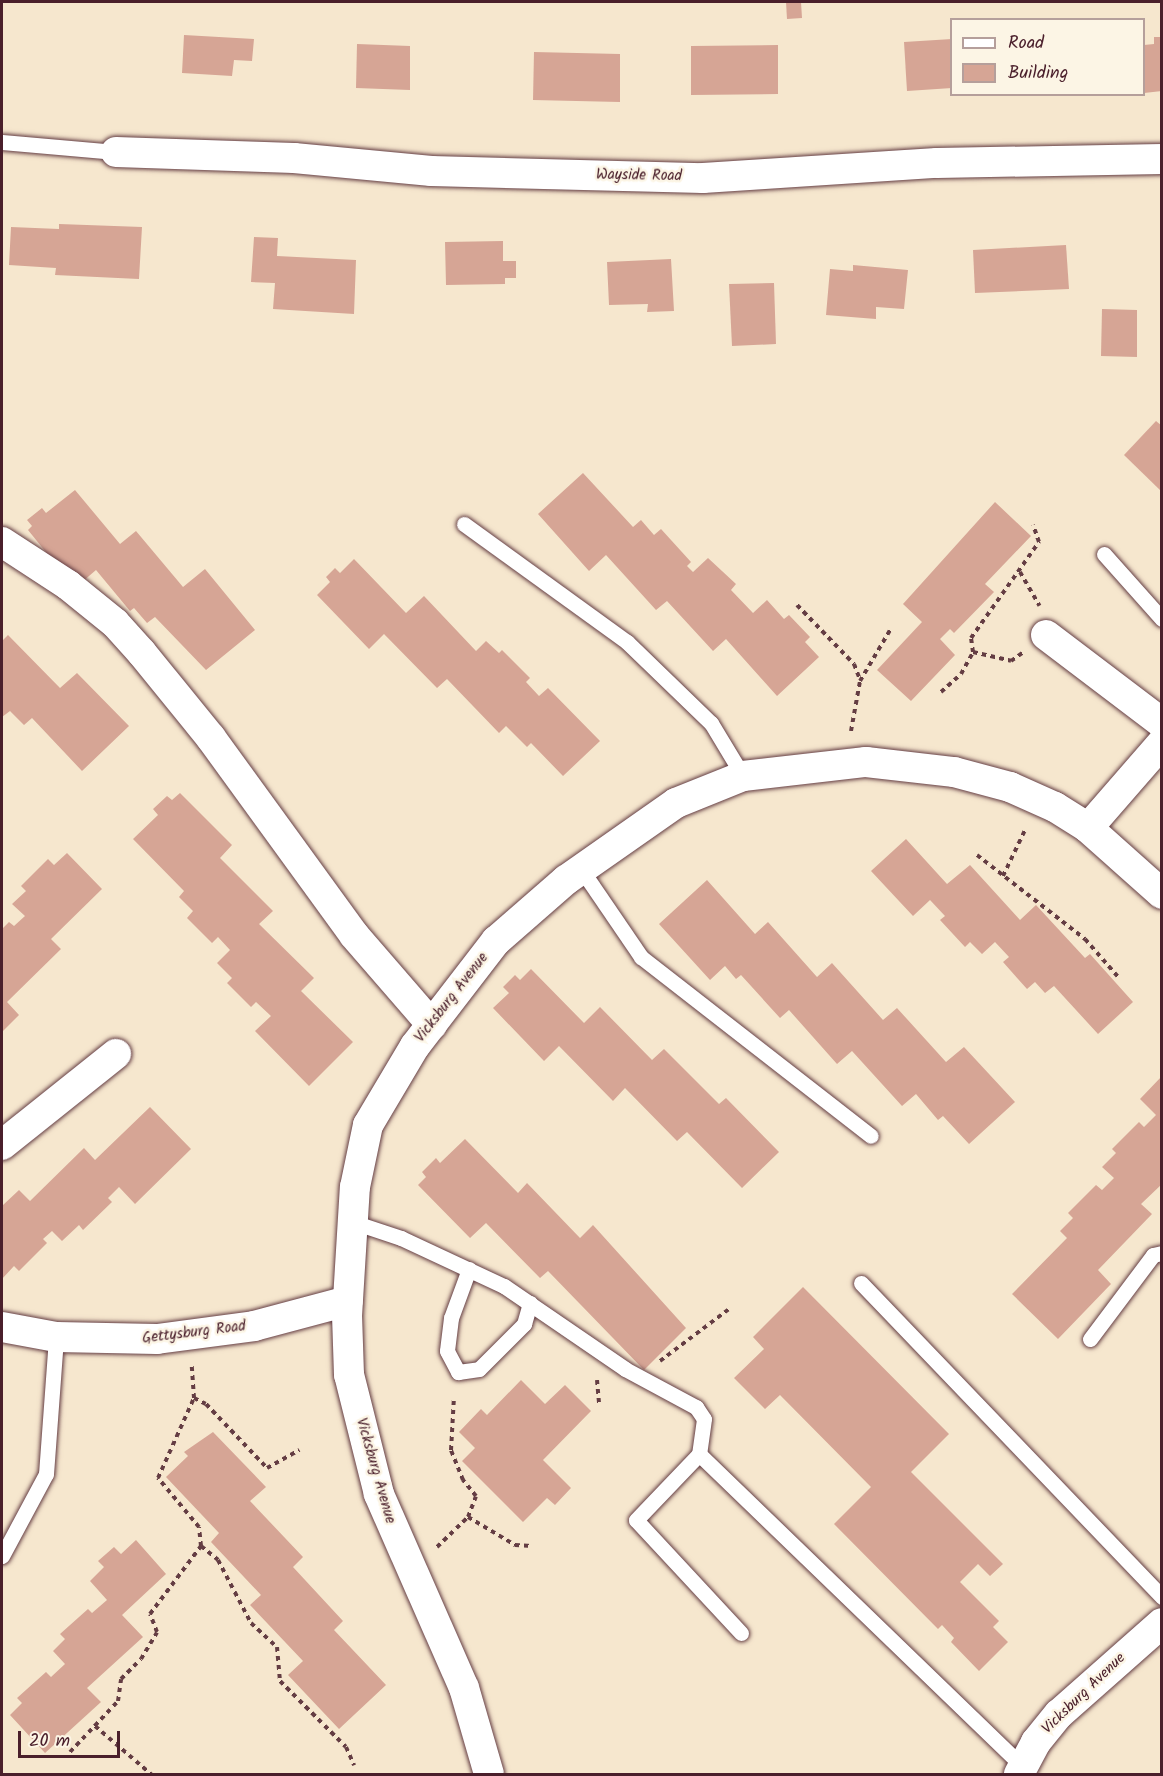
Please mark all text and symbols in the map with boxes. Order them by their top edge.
legend [950,18,1145,96]
text: Road [1008,29,1044,58]
text: Building [1008,59,1068,88]
street label: Wayside Road [596,166,682,186]
street label: Vicksburg Avenue [411,950,493,1046]
street label: Gettysburg Road [141,1318,247,1348]
street label: Vicksburg Avenue [351,1416,399,1526]
street label: Vicksburg Avenue [1039,1650,1129,1738]
scale bar [21,1719,123,1757]
text: 20 m [29,1727,70,1756]

